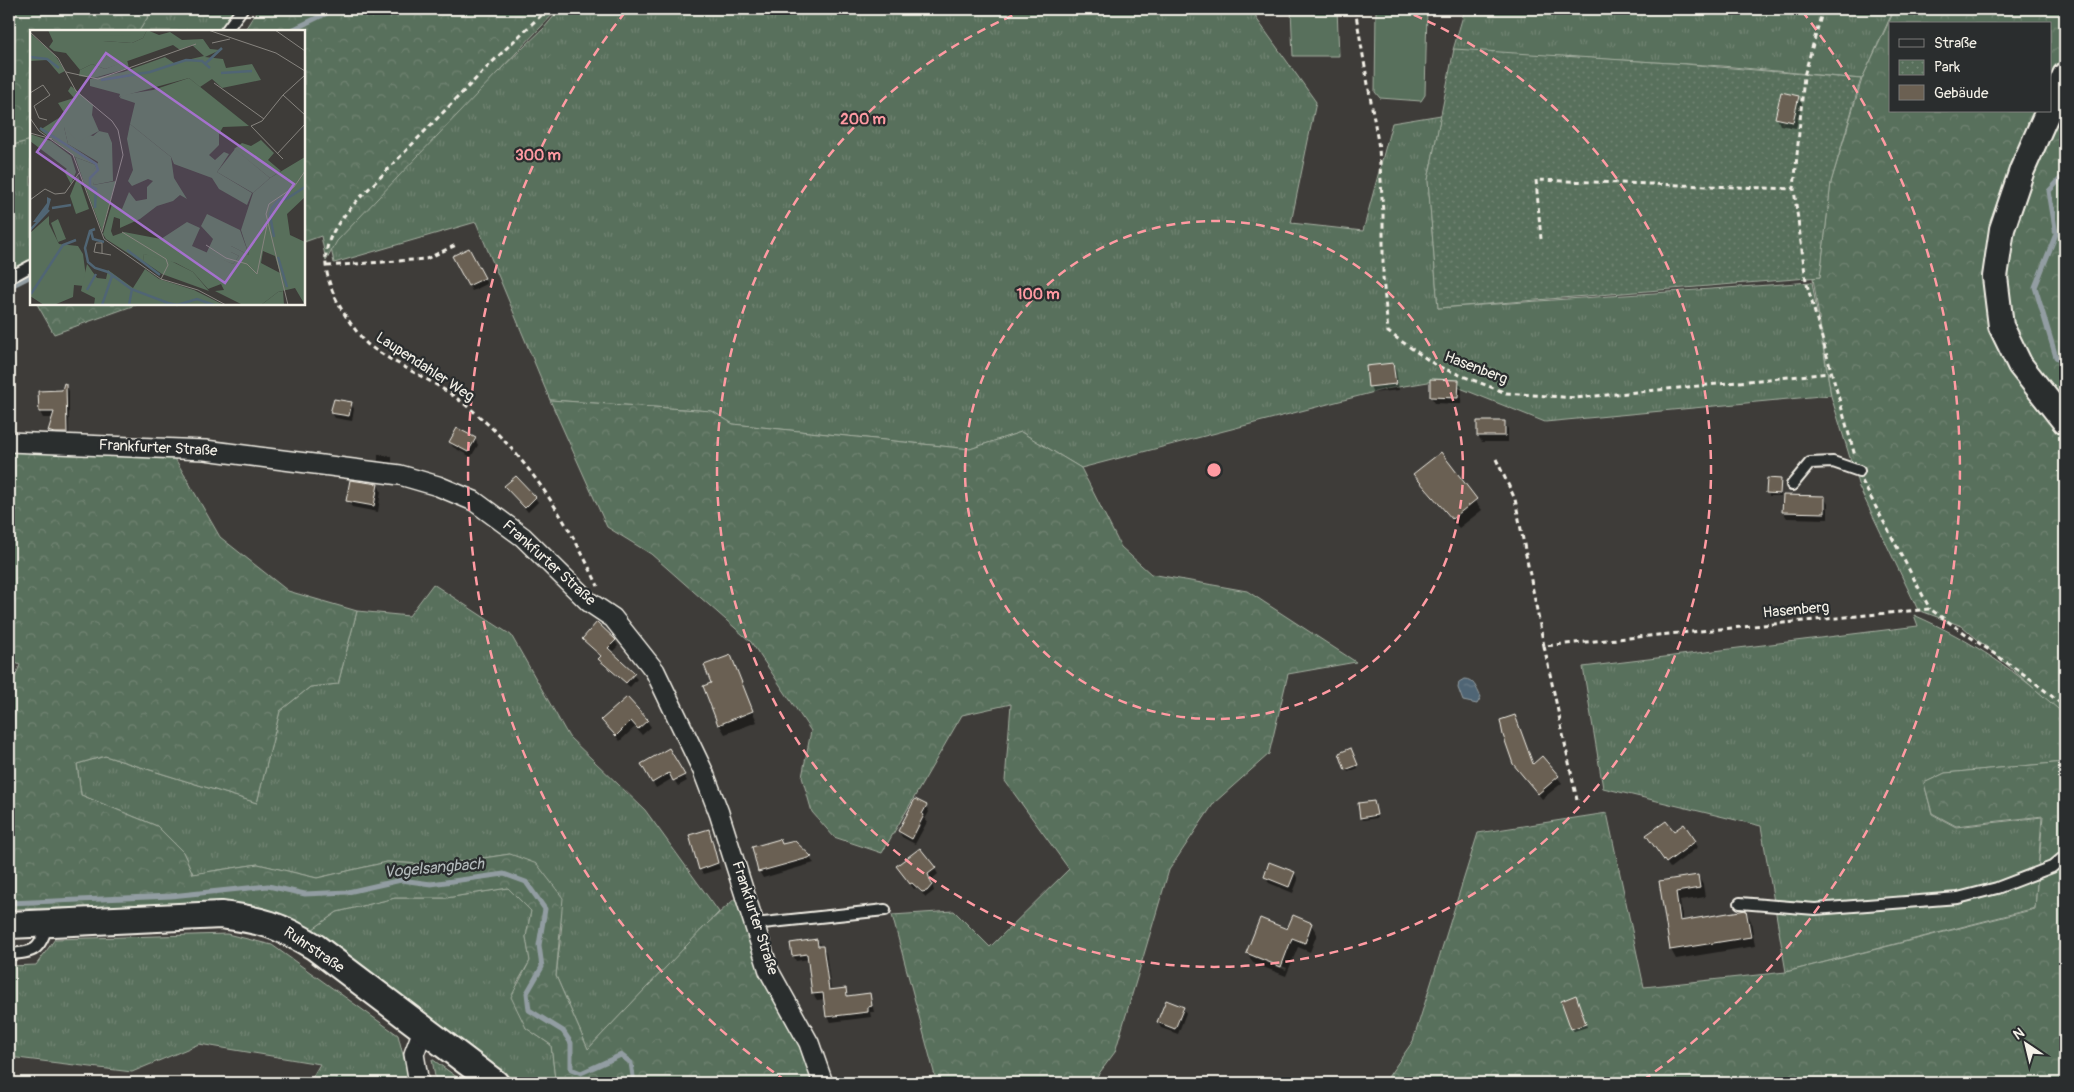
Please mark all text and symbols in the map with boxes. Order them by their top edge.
legend [1889,22,2052,112]
inset map [30,30,305,305]
text: Straße [1934,34,1977,53]
text: Park [1934,58,1961,77]
text: Gebäude [1934,84,1989,103]
text: 200 m [840,110,886,129]
text: 300 m [515,146,561,165]
text: 100 m [1017,285,1059,304]
street label: Laupendahler Weg [372,328,478,406]
street label: Hasenberg [1442,347,1510,389]
street label: Frankfurter Straße [98,435,218,461]
centre of rings [1205,461,1223,479]
street label: Frankfurter Straße [499,516,600,610]
street label: Hasenberg [1762,598,1830,622]
water label: Vogelsangbach [383,854,486,882]
street label: Frankfurter Straße [728,859,783,978]
street label: Ruhrstraße [280,923,349,978]
north arrow [2002,1020,2052,1070]
text: N [2010,1024,2028,1043]

